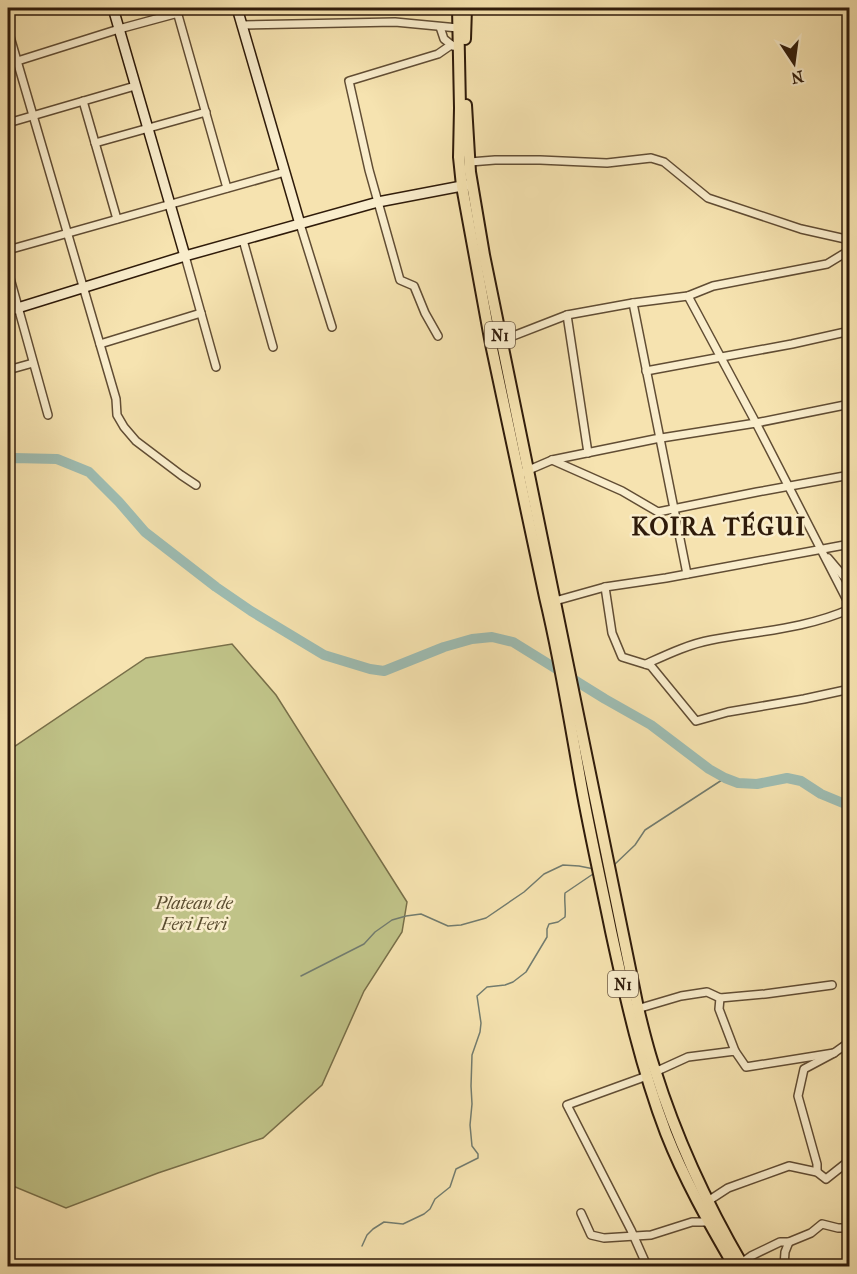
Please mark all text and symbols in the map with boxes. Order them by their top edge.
north arrow [764,33,824,93]
text: N [788,67,805,88]
road number: N1 [485,322,515,348]
district label: KOIRA TÉGUI [632,511,806,541]
park label: Plateau de Feri Feri [154,893,234,935]
road number: N1 [608,971,638,997]

